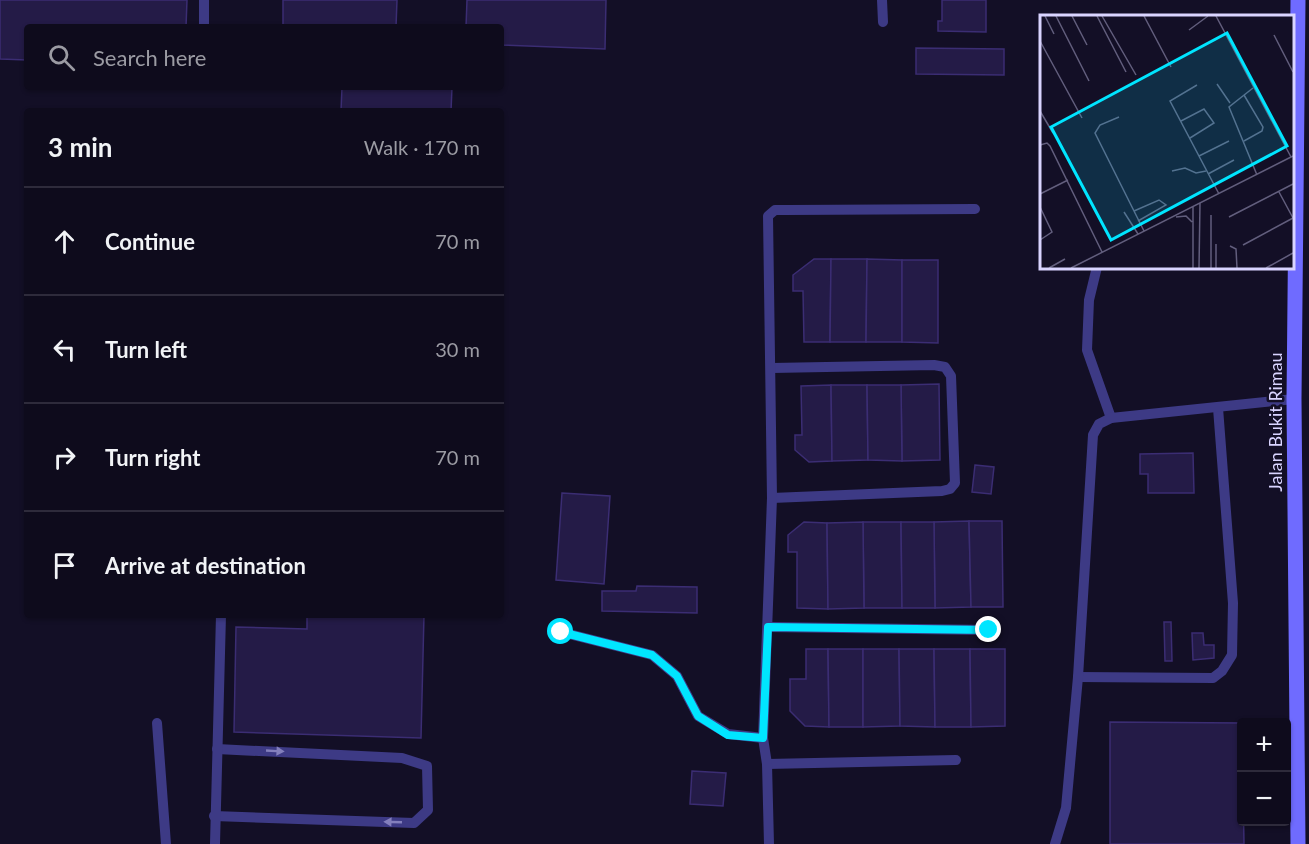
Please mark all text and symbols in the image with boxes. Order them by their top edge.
inset map [1040,15,1294,268]
search box [24,24,504,90]
icon: search [45,41,78,74]
text: Search here [93,44,206,71]
text: 3 min [48,131,112,163]
text: Walk · 170 m [364,135,480,159]
icon: ahead [48,225,81,258]
text: Continue [105,228,195,255]
text: 70 m [435,229,480,253]
icon: left [48,333,81,366]
text: Turn left [105,336,187,363]
text: 30 m [435,337,480,361]
street label: Jalan Bukit Rimau [1264,352,1286,492]
icon: right [48,441,81,474]
text: Turn right [105,444,200,471]
text: 70 m [435,445,480,469]
icon: arrive [48,549,81,582]
text: Arrive at destination [105,552,306,579]
route end [975,616,1001,642]
route start [547,618,573,644]
map controls [1237,718,1291,826]
button: + [1237,718,1291,772]
one-way arrow [266,747,285,756]
button: − [1237,772,1291,826]
one-way arrow [384,817,403,827]

